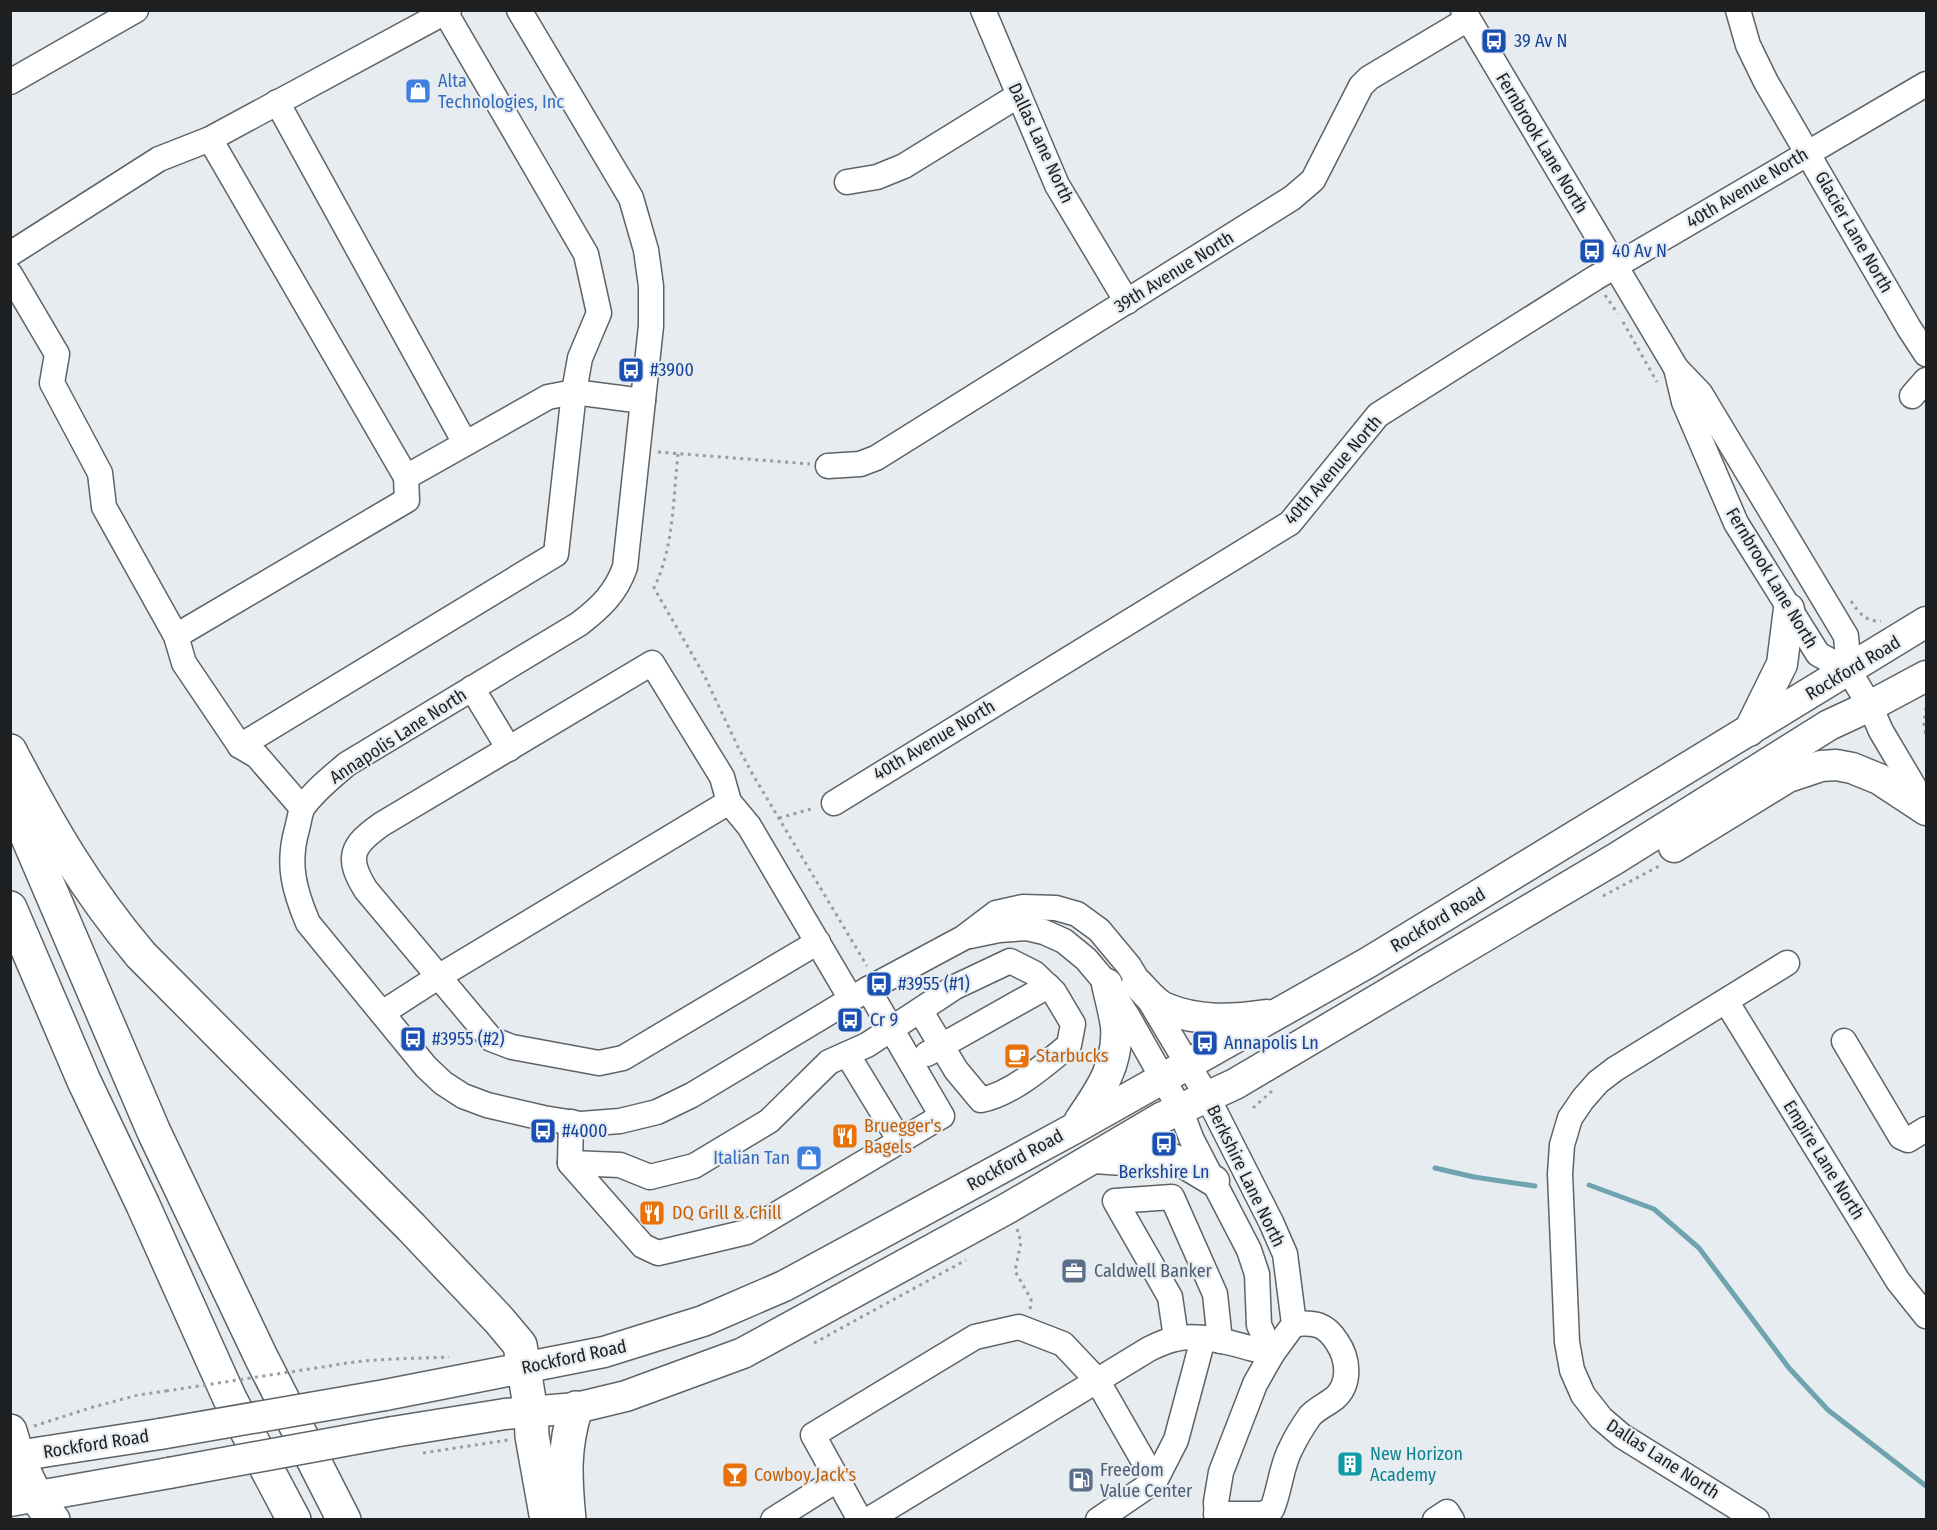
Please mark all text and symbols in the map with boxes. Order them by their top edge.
bus stop icon: 39 Av N [1479,26,1509,56]
place label: 39 Av N [1514,30,1568,52]
street label: Fernbrook Lane North [1491,69,1593,217]
place label: Alta Technologies, Inc [438,70,564,113]
shop icon: Alta Technologies, Inc [403,76,433,106]
street label: Dallas Lane North [1004,79,1078,207]
street label: 40th Avenue North [1682,143,1812,233]
street label: Glacier Lane North [1810,167,1898,297]
street label: 39th Avenue North [1110,226,1238,318]
bus stop icon: 40 Av N [1577,236,1607,266]
place label: 40 Av N [1612,240,1667,262]
bus stop icon: #3900 [616,355,646,385]
place label: #3900 [650,359,694,381]
street label: 40th Avenue North [1279,411,1387,529]
street label: Fernbrook Lane North [1721,504,1823,652]
street label: Rockford Road [1802,631,1904,705]
street label: Annapolis Lane North [325,684,471,788]
street label: 40th Avenue North [869,695,999,785]
street label: Rockford Road [1387,883,1489,957]
bus stop icon: #3955 (#1) [864,969,894,999]
place label: #3955 (#1) [898,973,970,995]
bus stop icon: Cr 9 [835,1005,865,1035]
place label: Cr 9 [870,1009,898,1031]
bus stop icon: #3955 (#2) [398,1024,428,1054]
place label: #3955 (#2) [432,1028,505,1050]
bus stop icon: Annapolis Ln [1190,1028,1220,1058]
place label: Annapolis Ln [1224,1032,1319,1054]
cafe icon: Starbucks [1002,1041,1032,1071]
place label: Starbucks [1036,1045,1109,1067]
street label: Empire Lane North [1779,1096,1869,1224]
street label: Berkshire Lane North [1202,1101,1290,1251]
place label: Bruegger's Bagels [864,1115,942,1158]
bus stop icon: #4000 [528,1116,558,1146]
place label: #4000 [562,1120,607,1142]
restaurant icon: Bruegger's Bagels [830,1121,860,1151]
street label: Rockford Road [963,1124,1067,1196]
bus stop icon: Berkshire Ln [1149,1129,1179,1159]
shop icon: Italian Tan [794,1143,824,1173]
place label: Italian Tan [713,1147,790,1169]
place label: Berkshire Ln [1118,1161,1210,1183]
restaurant icon: DQ Grill & Chill [637,1198,667,1228]
place label: DQ Grill & Chill [672,1202,782,1224]
office icon: Caldwell Banker [1059,1256,1089,1286]
place label: Caldwell Banker [1094,1260,1213,1282]
street label: Rockford Road [519,1335,629,1379]
street label: Dallas Lane North [1602,1414,1724,1504]
street label: Rockford Road [41,1425,151,1463]
place label: New Horizon Academy [1370,1443,1463,1486]
building icon: New Horizon Academy [1335,1449,1365,1479]
place label: Freedom Value Center [1100,1459,1193,1502]
bar icon: Cowboy Jack's [720,1460,750,1490]
place label: Cowboy Jack's [754,1464,857,1486]
fuel station icon: Freedom Value Center [1066,1465,1096,1495]

